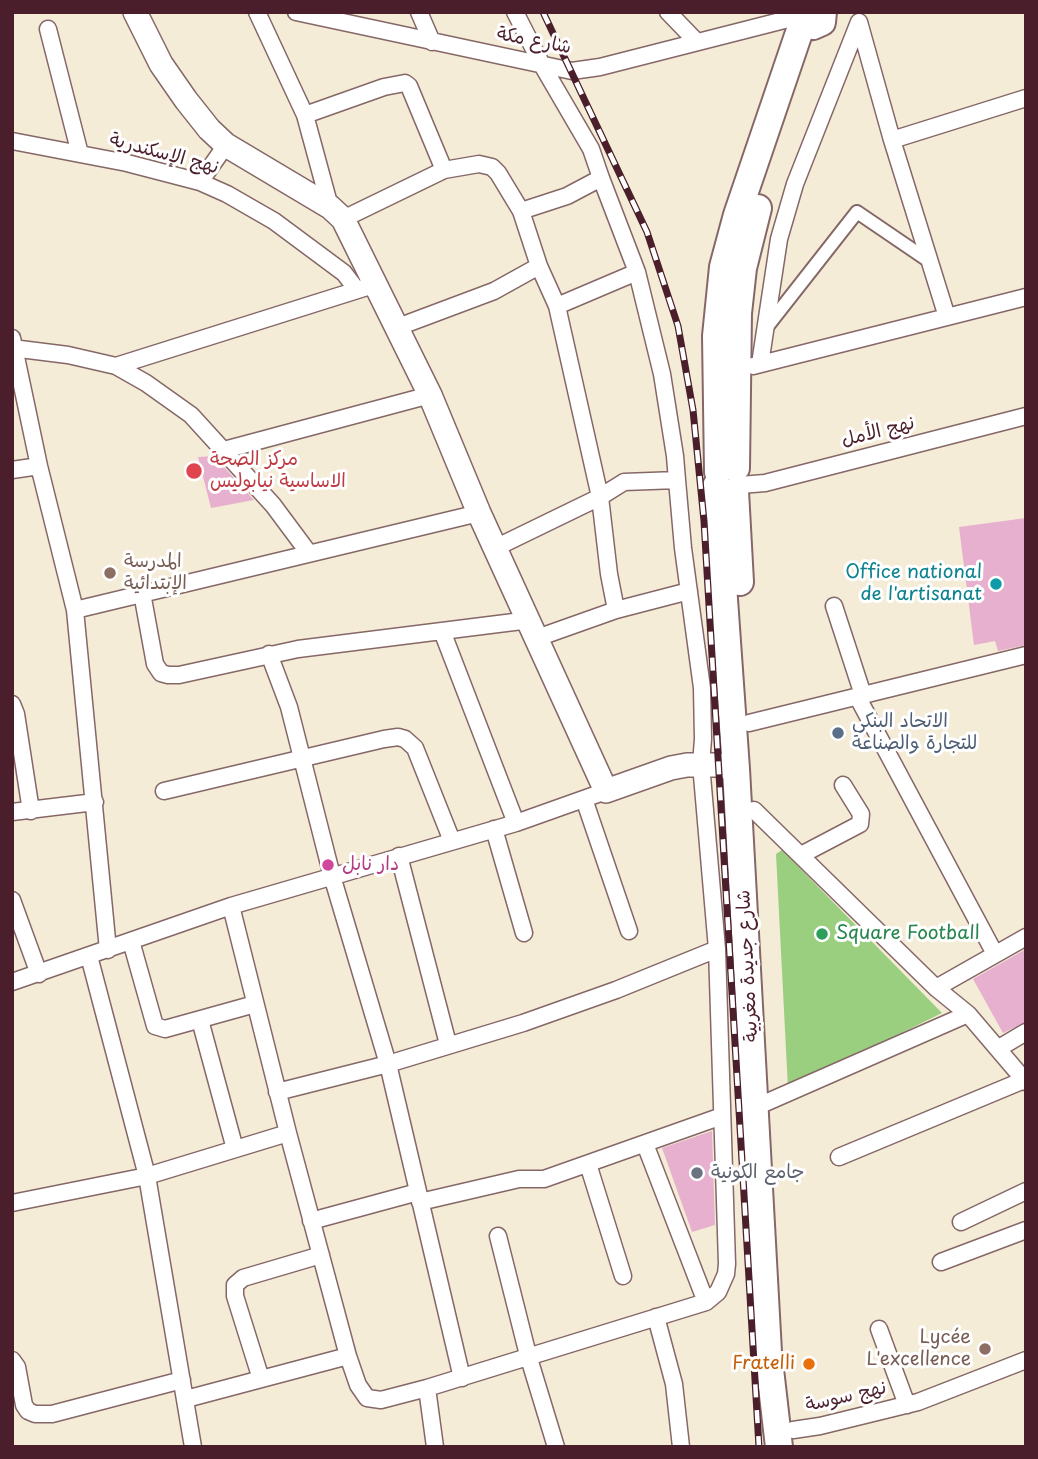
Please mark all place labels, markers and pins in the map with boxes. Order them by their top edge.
place label: مركز الصحة الاساسية نيابوليس [210,449,346,493]
marker: مركز الصحة الاساسية نيابوليس [184,461,204,481]
place label: المدرسة الإبتدائية [124,551,187,595]
place label: Office national de l'artisanat [845,562,982,606]
marker: المدرسة الإبتدائية [102,565,118,581]
marker: Office national de l'artisanat [988,576,1004,592]
place label: الاتحاد البنكي للتجارة والصناعة [852,711,977,755]
marker: الاتحاد البنكي للتجارة والصناعة [830,725,846,741]
place label: دار نابل [342,854,399,876]
marker: دار نابل [320,857,336,873]
place label: Square Football [836,923,980,945]
marker: Square Football [814,926,830,942]
place label: جامع الكونية [711,1162,804,1184]
marker: جامع الكونية [689,1165,705,1181]
place label: Lycée L'excellence [866,1327,971,1371]
marker: Lycée L'excellence [977,1341,993,1357]
place label: Fratelli [732,1353,795,1375]
marker: Fratelli [801,1356,817,1372]

